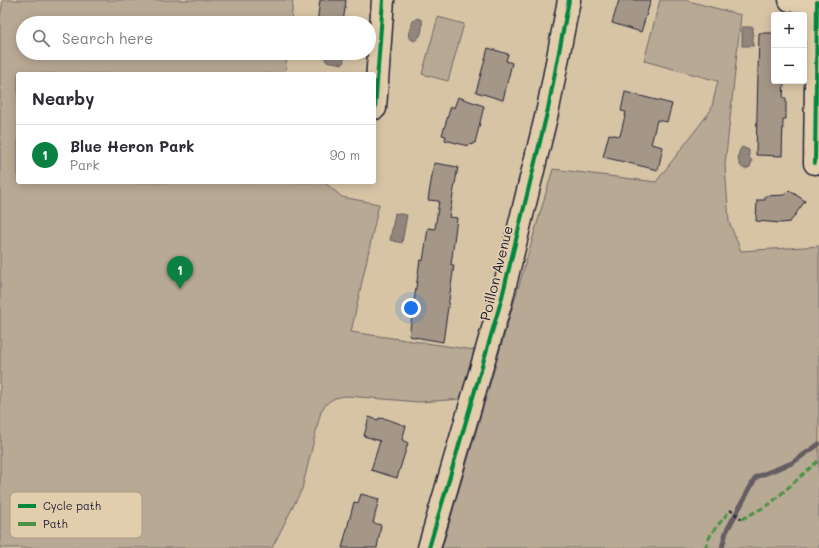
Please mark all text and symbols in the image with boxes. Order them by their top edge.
map controls [771,12,807,84]
button: + [771,12,807,48]
search box [16,16,376,60]
icon: search [30,27,52,49]
text: Search here [62,28,153,48]
button: − [771,48,807,84]
text: Nearby [32,87,94,109]
text: Blue Heron Park [70,136,194,156]
text: 1 [42,146,48,163]
text: 90 m [330,146,360,163]
text: Park [70,156,99,173]
street label: Poillon Avenue [475,224,517,322]
pin: 1 [167,256,193,289]
your location [401,298,421,318]
legend [10,492,142,538]
text: Cycle path [43,498,101,513]
text: Path [43,516,68,531]

